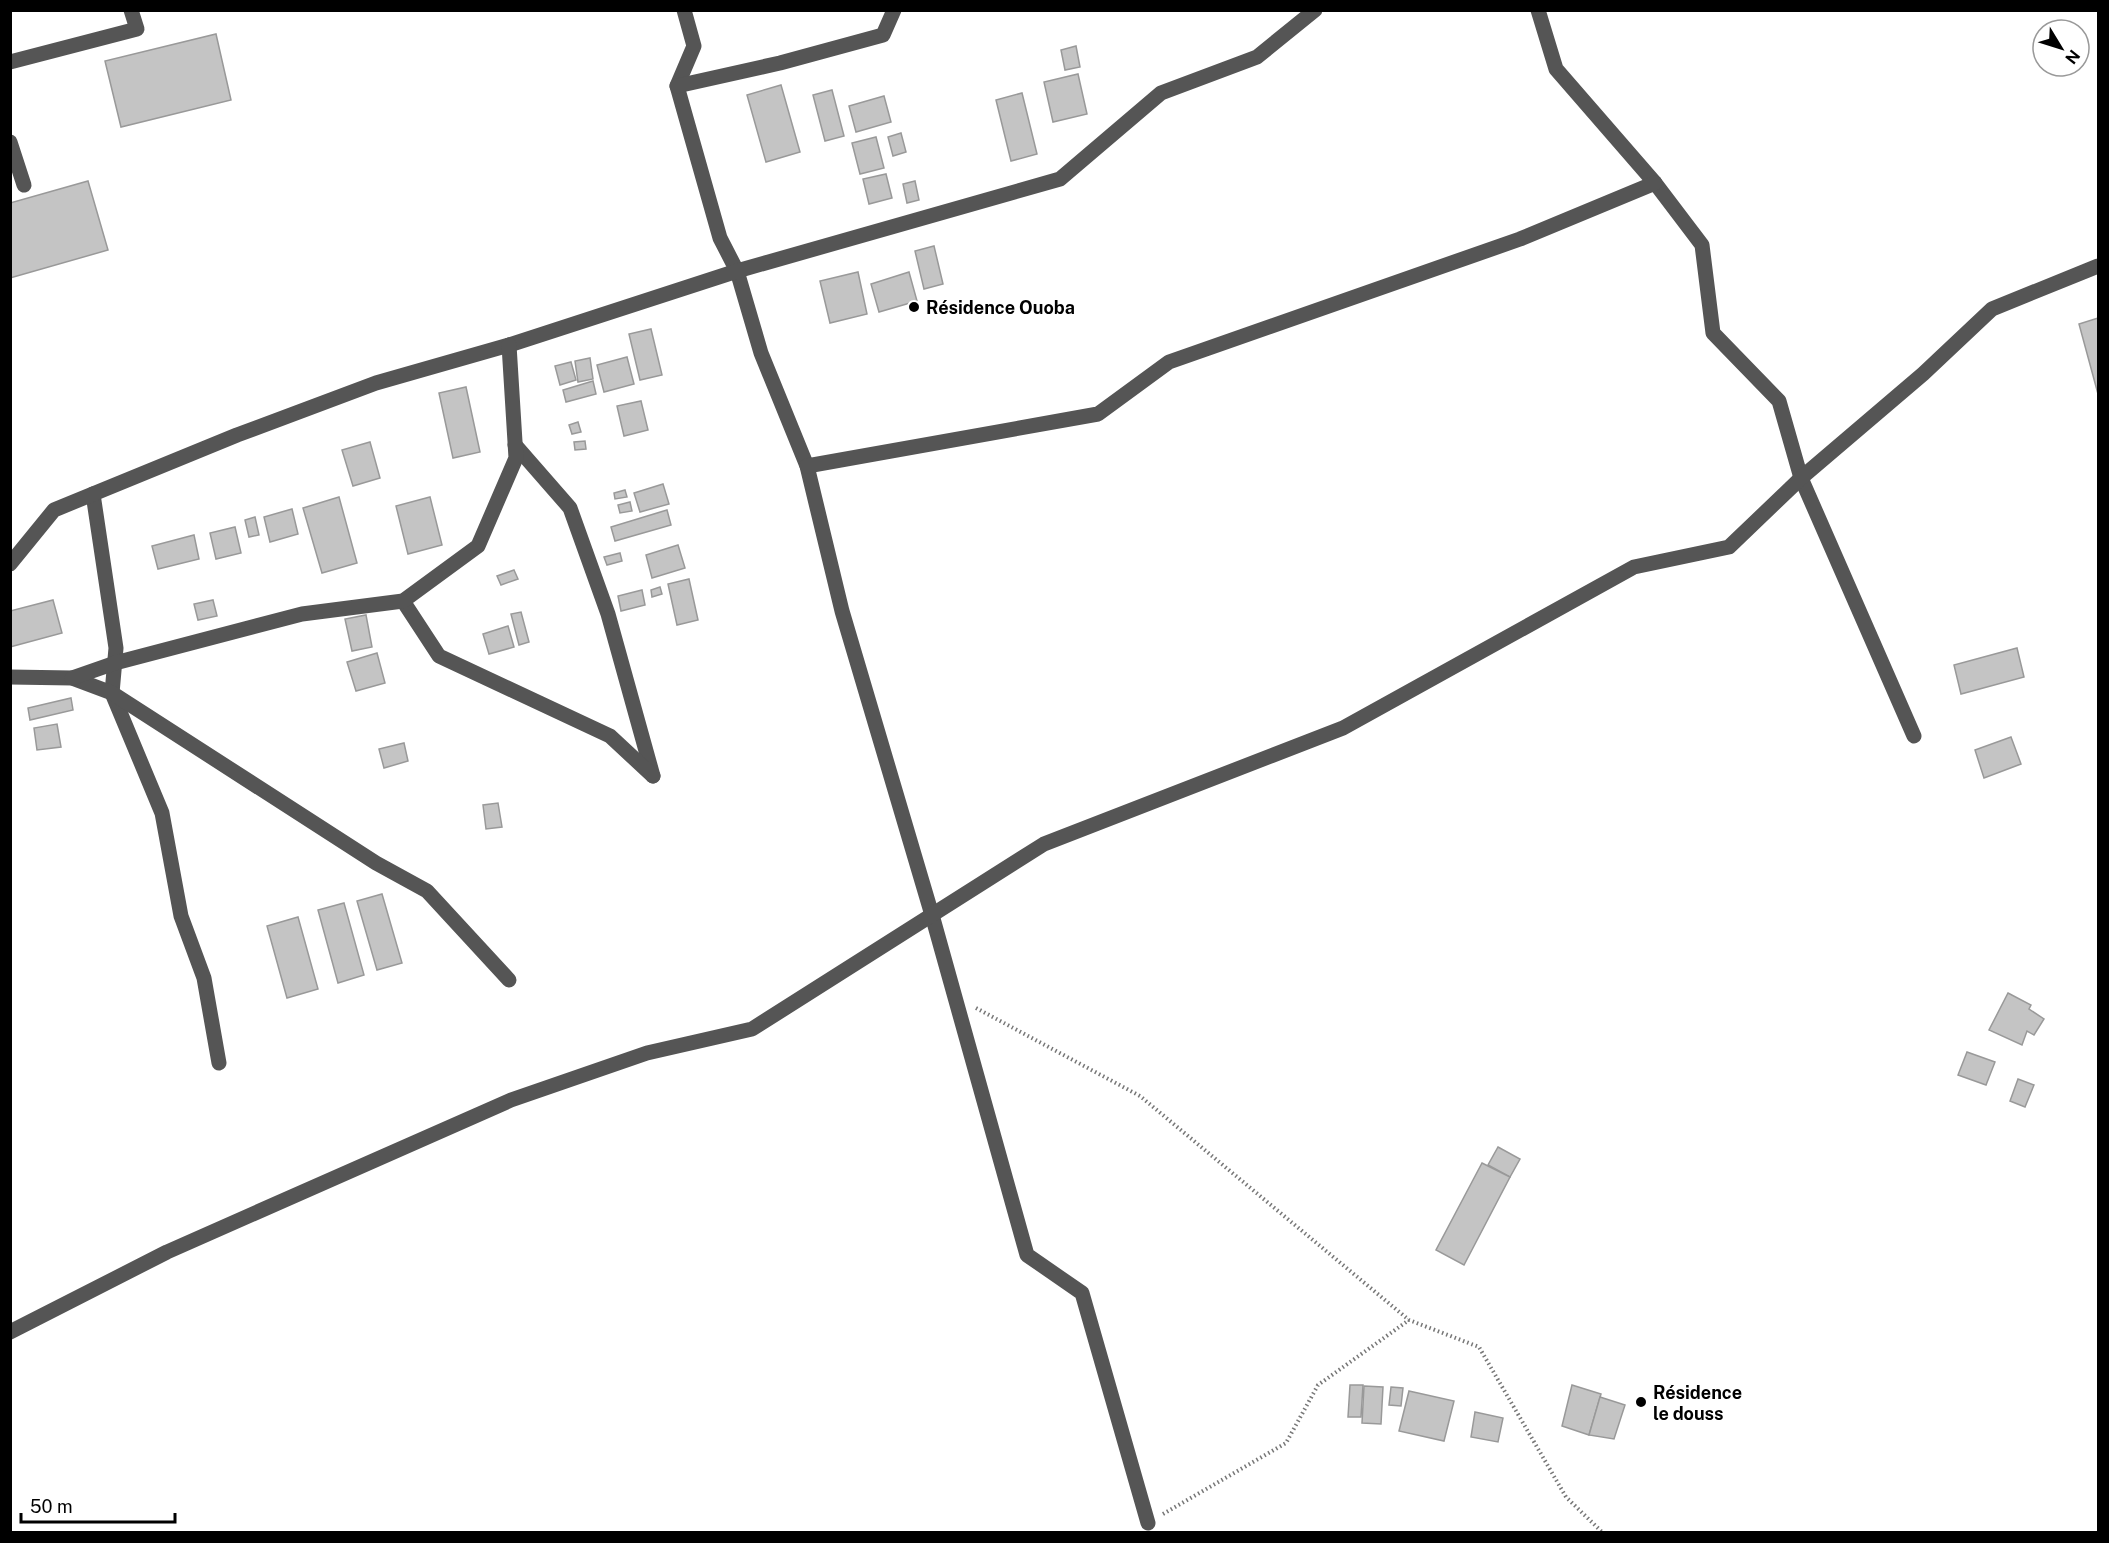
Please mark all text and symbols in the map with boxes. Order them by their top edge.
north arrow [2031,18,2091,78]
text: N [2061,46,2084,68]
place label: Résidence Ouoba [926,297,1075,318]
marker: Résidence Ouoba [907,300,921,314]
place label: Résidence le douss [1653,1382,1742,1424]
marker: Résidence le douss [1634,1395,1648,1409]
scale bar [21,1486,176,1524]
text: 50 m [30,1496,73,1517]

